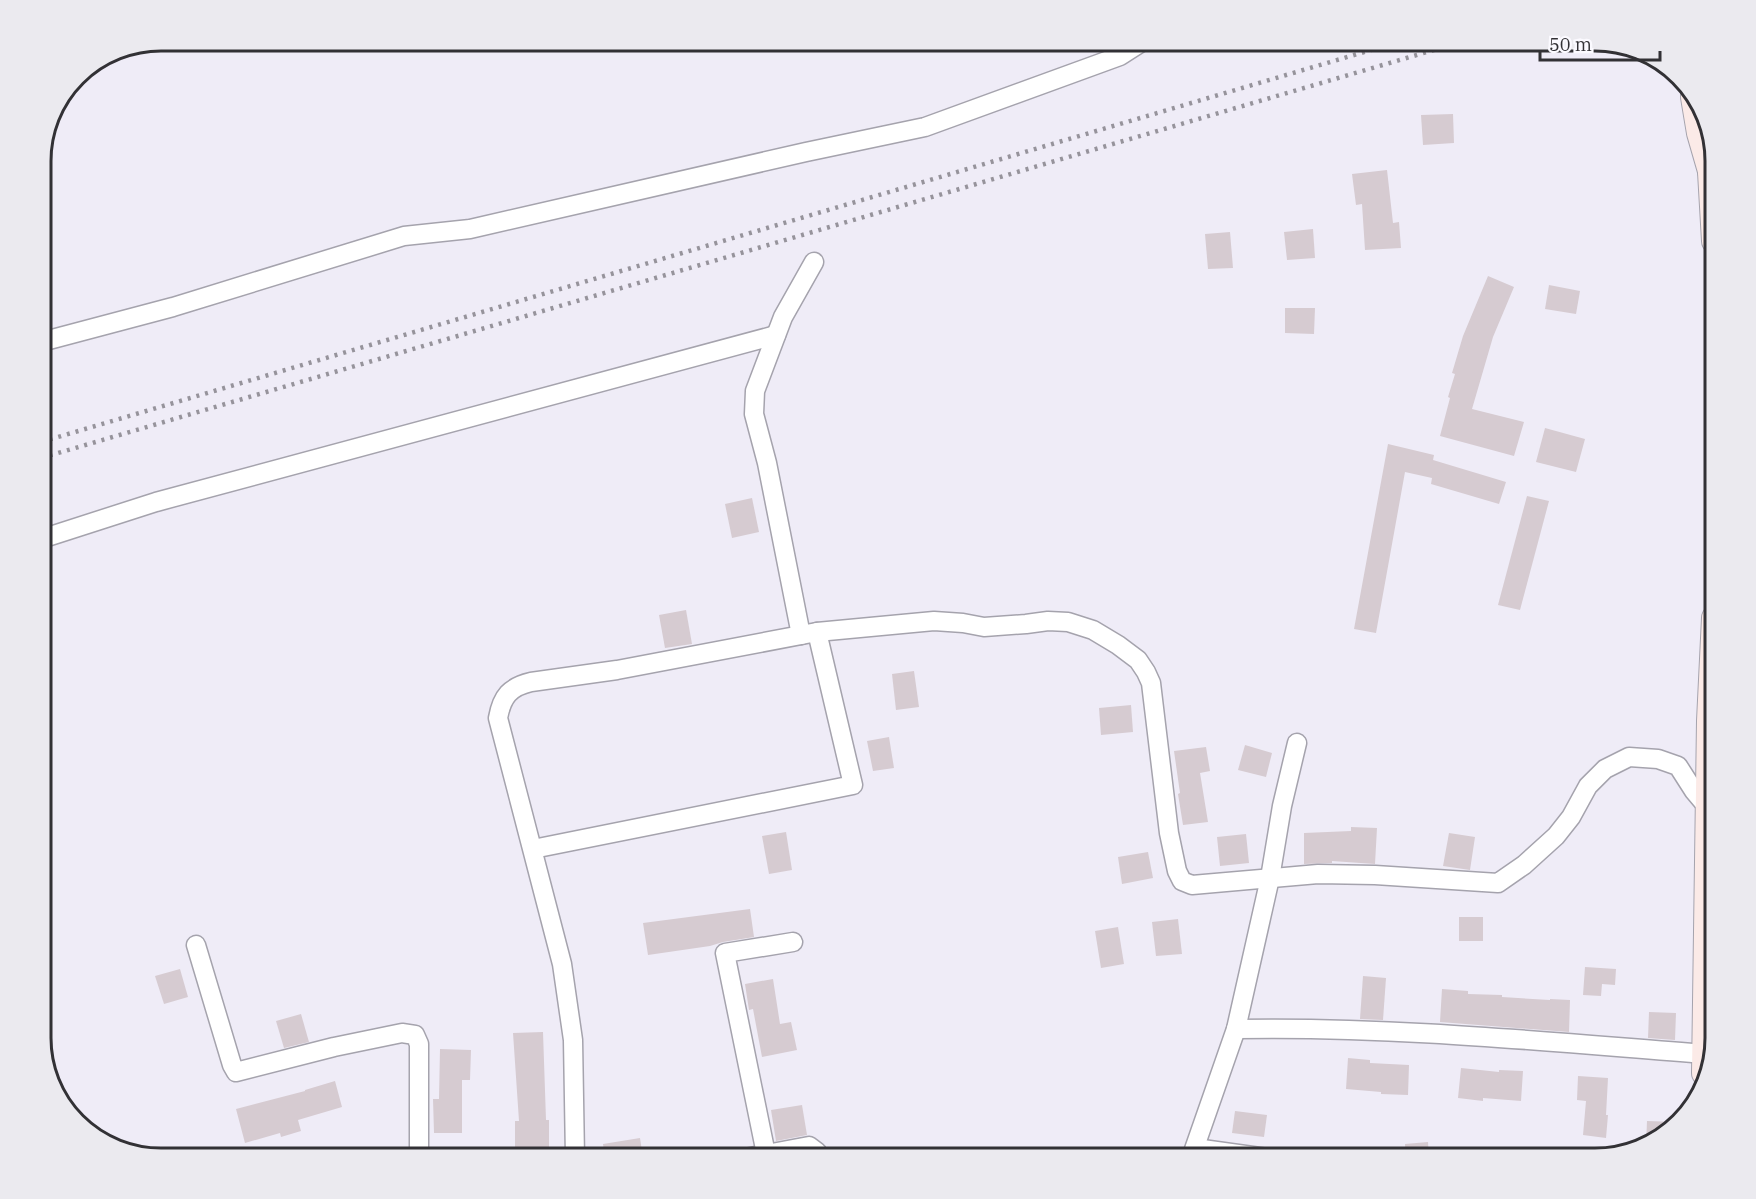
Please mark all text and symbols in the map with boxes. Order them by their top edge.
scale bar [1540,24,1660,62]
text: 50 m [1549,33,1592,56]

